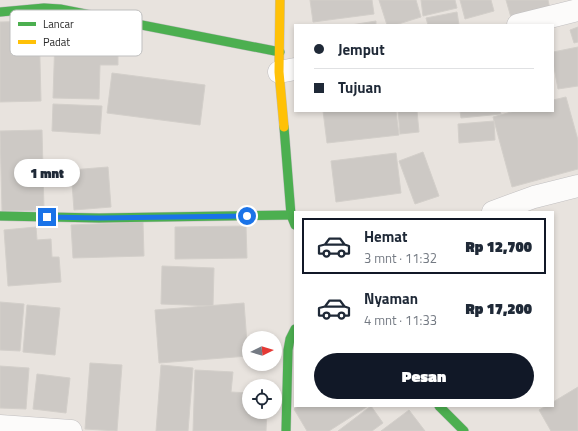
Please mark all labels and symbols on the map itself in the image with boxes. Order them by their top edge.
legend [10,10,142,56]
text: Lancar [43,16,74,32]
text: Padat [43,34,70,50]
callout: 1 mnt [14,159,80,187]
route start [238,207,256,225]
route end [38,208,56,226]
north arrow [242,331,282,371]

